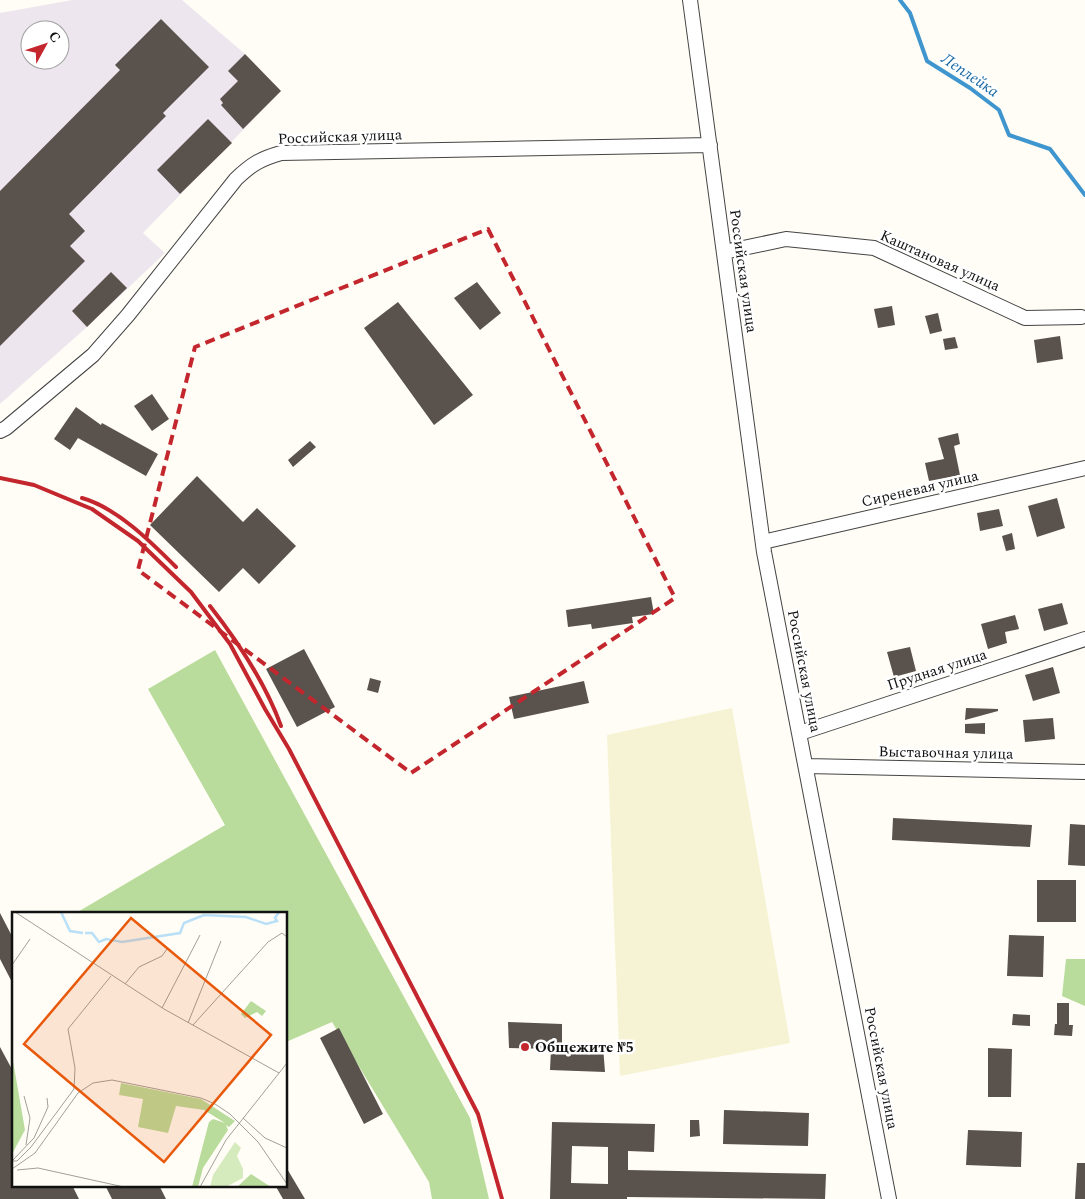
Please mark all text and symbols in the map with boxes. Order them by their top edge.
north arrow [20,20,70,70]
text: С [43,26,66,48]
water label: Леплейка [935,46,1004,103]
street label: Российская улица [278,123,403,151]
street label: Российская улица [723,208,763,335]
street label: Каштановая улица [876,224,1004,298]
street label: Сиреневая улица [859,464,981,514]
street label: Российская улица [781,608,827,735]
street label: Прудная улица [884,643,991,697]
street label: Выставочная улица [878,740,1014,766]
inset map [12,912,288,1186]
street label: Российская улица [858,1005,904,1132]
place label: Общежите №5 [535,1036,634,1059]
marker: Общежите №5 [519,1041,531,1053]

